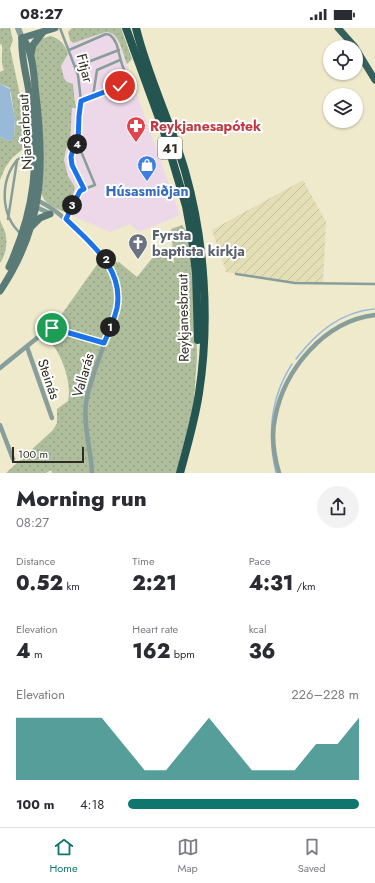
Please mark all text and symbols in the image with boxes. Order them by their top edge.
text: 08:27 [20,3,63,25]
map controls [323,40,363,128]
button: locate [323,40,363,80]
street label: Fitjar [72,51,98,85]
pin [103,69,137,103]
icon: check [109,75,131,97]
button: layers [323,88,363,128]
street label: Njarðarbraut [13,93,37,170]
pharmacy icon: Reykjanesapótek [125,115,147,143]
place label: Reykjanesapótek [150,116,261,136]
pin: 4 [67,134,87,154]
text: 4 [73,136,81,152]
road number: 41 [158,137,182,159]
shop icon: Húsasmiðjan [136,154,158,182]
place label: Húsasmiðjan [106,181,188,201]
pin: 3 [62,195,82,215]
text: 3 [69,197,75,213]
place label: Fyrsta baptista kirkja [152,225,245,261]
church icon: Fyrsta baptista kirkja [127,232,149,260]
pin: 2 [96,249,116,269]
text: 2 [102,251,110,267]
street label: Reykjanesbraut [172,273,194,362]
pin [35,311,69,345]
icon: arrive [41,317,63,339]
pin: 1 [100,317,120,337]
text: 1 [107,319,113,335]
street label: Vallarás [67,350,99,399]
street label: Steinás [33,356,65,402]
scale bar [12,445,84,464]
text: 100 m [18,446,48,462]
text: Morning run [16,482,147,514]
button: share [317,486,359,528]
text: 08:27 [16,513,49,532]
text: Distance [16,553,55,569]
text: Time [132,553,155,569]
text: Pace [249,553,271,569]
text: 0.52 [16,569,63,598]
text: 2:21 [132,569,177,598]
text: 4:31 [249,569,293,598]
text: km [63,578,80,594]
text: /km [293,578,316,594]
text: Elevation [16,621,58,637]
text: Heart rate [132,621,178,637]
text: kcal [249,621,266,637]
text: 4 [16,637,31,666]
text: 162 [132,637,170,666]
text: 36 [249,637,275,666]
text: m [31,646,43,662]
text: bpm [170,646,195,662]
text: Elevation [16,685,65,704]
text: 226–228 m [291,685,359,704]
text: 100 m [16,795,54,814]
text: 4:18 [80,795,104,814]
tab: Home [50,836,78,876]
tab: Map [177,836,199,876]
tab: Saved [298,836,326,876]

